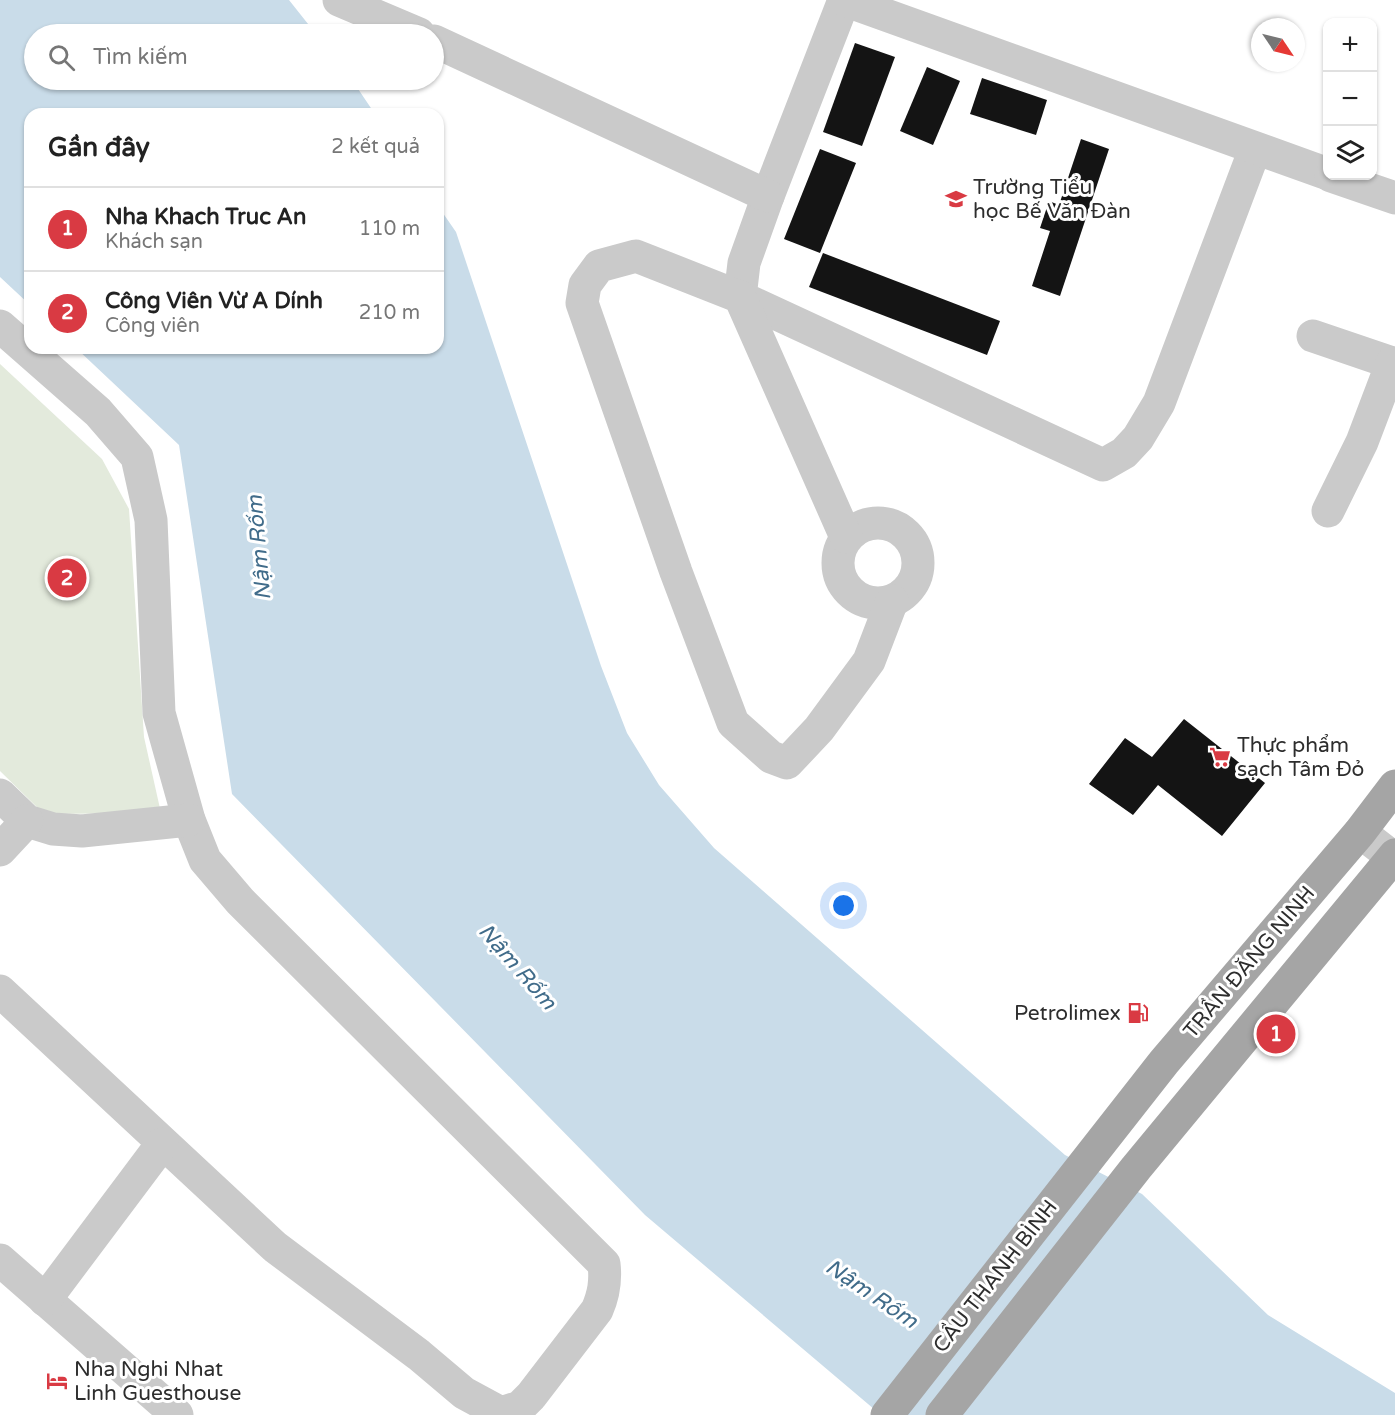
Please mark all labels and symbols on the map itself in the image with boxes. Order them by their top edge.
north arrow [1251,18,1305,72]
place label: Trường Tiểu học Bế Văn Đàn [973,175,1131,224]
school or university icon: Trường Tiểu học Bế Văn Đàn [944,187,968,211]
water label: Nậm Rốm [241,494,277,601]
pin: 2 [48,556,86,600]
place label: Thực phẩm sạch Tâm Đỏ [1237,733,1364,782]
supermarket icon: Thực phẩm sạch Tâm Đỏ [1208,745,1232,769]
street label: TRẦN ĐĂNG NINH [1177,880,1320,1043]
your location [829,891,858,920]
water label: Nậm Rốm [473,918,562,1015]
place label: Petrolimex [1014,1001,1121,1026]
fuel station icon: Petrolimex [1126,1001,1150,1025]
pin: 1 [1256,1012,1296,1056]
street label: CẦU THANH BÌNH [926,1194,1063,1358]
water label: Nậm Rốm [821,1254,923,1334]
place label: Nha Nghi Nhat Linh Guesthouse [74,1357,241,1406]
hotel icon: Nha Nghi Nhat Linh Guesthouse [45,1369,69,1393]

